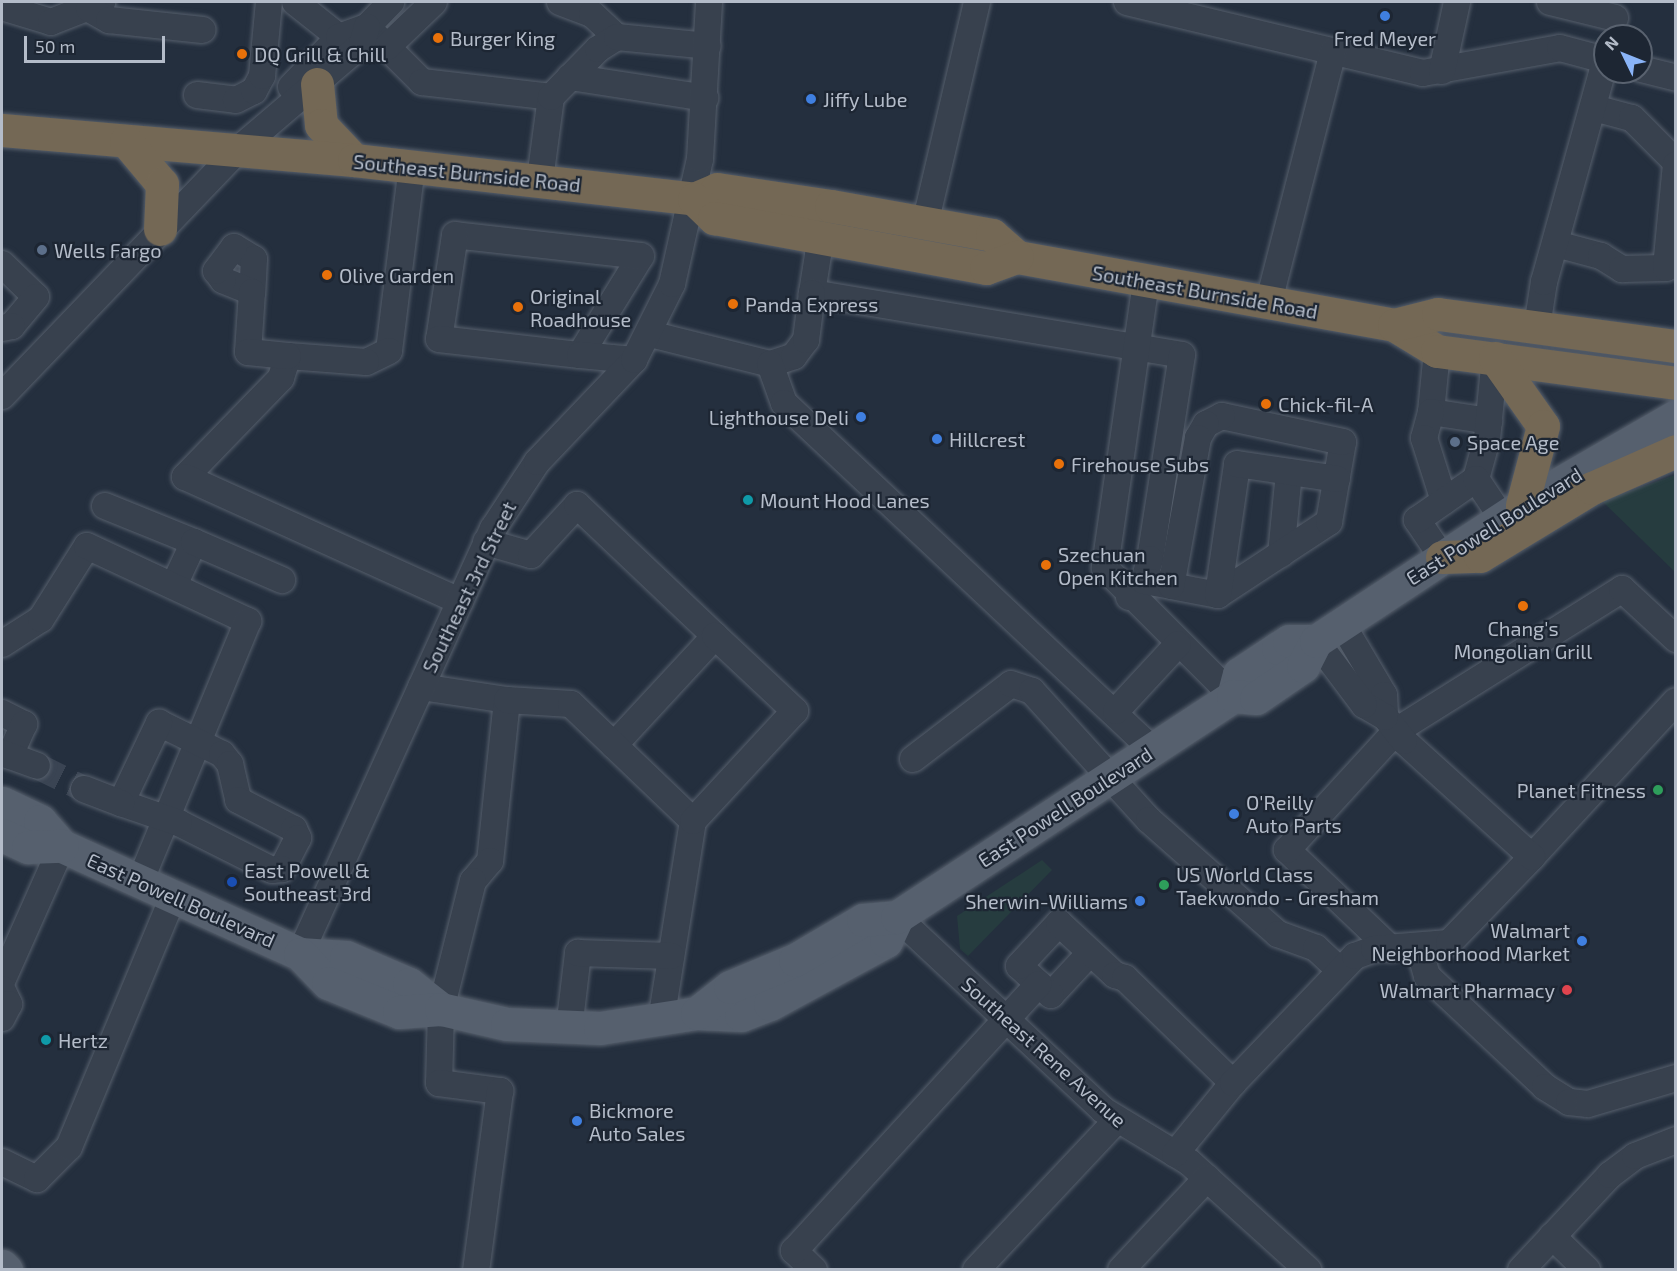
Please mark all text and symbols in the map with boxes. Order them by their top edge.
marker: Fred Meyer [1378,9,1392,23]
scale bar [27,24,168,62]
north arrow [1593,24,1653,84]
place label: Burger King [450,26,556,50]
place label: Fred Meyer [1334,26,1436,50]
marker: Burger King [431,31,445,45]
text: N [1600,32,1622,53]
text: 50 m [35,35,75,57]
place label: DQ Grill & Chill [254,42,387,66]
marker: DQ Grill & Chill [235,47,249,61]
place label: Jiffy Lube [823,87,908,111]
marker: Jiffy Lube [804,92,818,106]
street label: Southeast Burnside Road [352,149,582,197]
place label: Wells Fargo [54,238,162,262]
marker: Wells Fargo [35,243,49,257]
street label: Southeast Burnside Road [1090,260,1320,324]
place label: Olive Garden [339,263,454,287]
marker: Olive Garden [320,268,334,282]
place label: Original Roadhouse [530,284,631,331]
place label: Panda Express [745,292,878,316]
marker: Panda Express [726,297,740,311]
marker: Original Roadhouse [511,300,525,314]
place label: Chick-fil-A [1278,392,1373,416]
marker: Chick-fil-A [1259,397,1273,411]
place label: Lighthouse Deli [709,405,849,429]
marker: Lighthouse Deli [854,410,868,424]
place label: Hillcrest [949,427,1025,451]
place label: Space Age [1467,430,1560,454]
marker: Hillcrest [930,432,944,446]
marker: Space Age [1448,435,1462,449]
place label: Firehouse Subs [1071,452,1209,476]
marker: Firehouse Subs [1052,457,1066,471]
street label: East Powell Boulevard [1401,462,1587,590]
place label: Mount Hood Lanes [760,488,930,512]
marker: Mount Hood Lanes [741,493,755,507]
street label: Southeast 3rd Street [417,497,521,677]
place label: Szechuan Open Kitchen [1058,542,1178,589]
marker: Szechuan Open Kitchen [1039,558,1053,572]
marker: Chang's Mongolian Grill [1516,599,1530,613]
place label: Chang's Mongolian Grill [1454,616,1592,663]
street label: East Powell Boulevard [973,742,1157,872]
place label: Planet Fitness [1517,778,1646,802]
marker: Planet Fitness [1651,783,1665,797]
place label: O'Reilly Auto Parts [1246,790,1342,837]
marker: O'Reilly Auto Parts [1227,807,1241,821]
street label: East Powell Boulevard [83,848,279,952]
place label: East Powell & Southeast 3rd [244,858,372,905]
place label: US World Class Taekwondo - Gresham [1176,862,1379,909]
marker: East Powell & Southeast 3rd [225,875,239,889]
marker: US World Class Taekwondo - Gresham [1157,878,1171,892]
place label: Sherwin-Williams [965,889,1128,913]
marker: Sherwin-Williams [1133,894,1147,908]
place label: Walmart Neighborhood Market [1372,918,1570,965]
marker: Walmart Neighborhood Market [1575,934,1589,948]
street label: Southeast Rene Avenue [956,971,1132,1133]
place label: Walmart Pharmacy [1379,978,1555,1002]
marker: Walmart Pharmacy [1560,983,1574,997]
place label: Hertz [58,1028,108,1052]
marker: Hertz [39,1033,53,1047]
place label: Bickmore Auto Sales [589,1098,685,1145]
marker: Bickmore Auto Sales [570,1114,584,1128]

